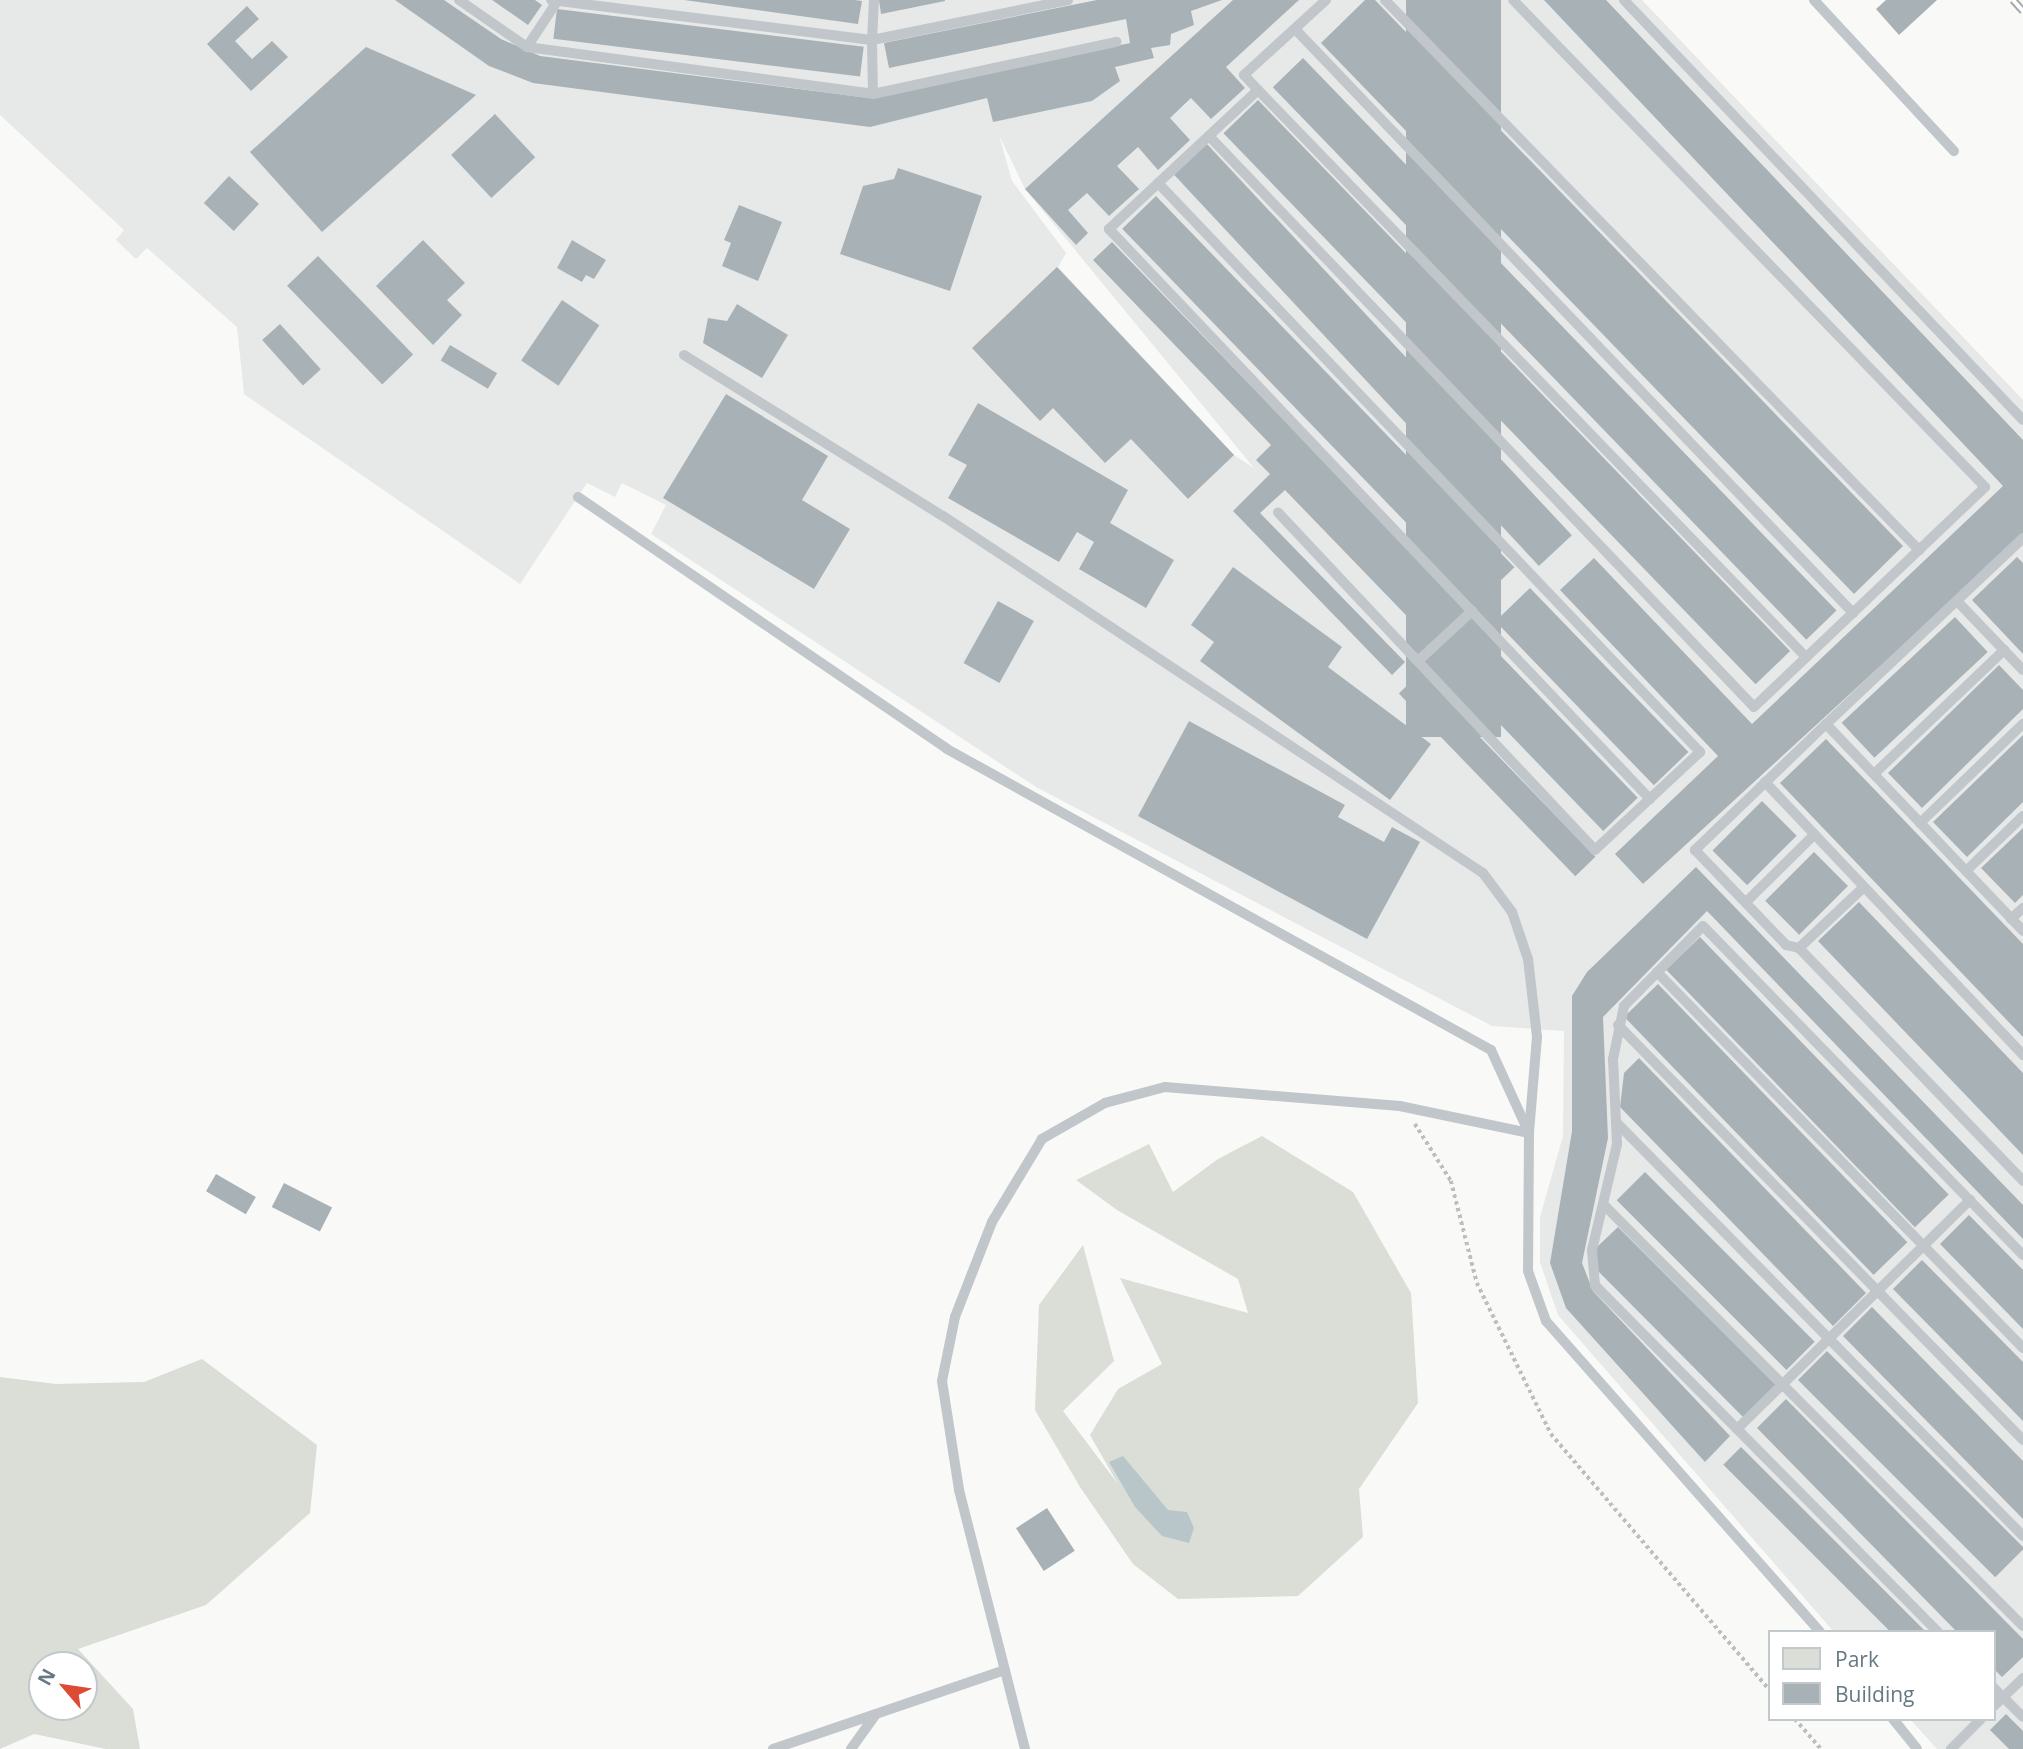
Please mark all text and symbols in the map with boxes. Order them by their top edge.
legend [1768,1630,1995,1721]
text: Park [1835,1645,1879,1673]
north arrow [28,1651,98,1721]
text: N [31,1664,61,1690]
text: Building [1835,1680,1914,1708]

